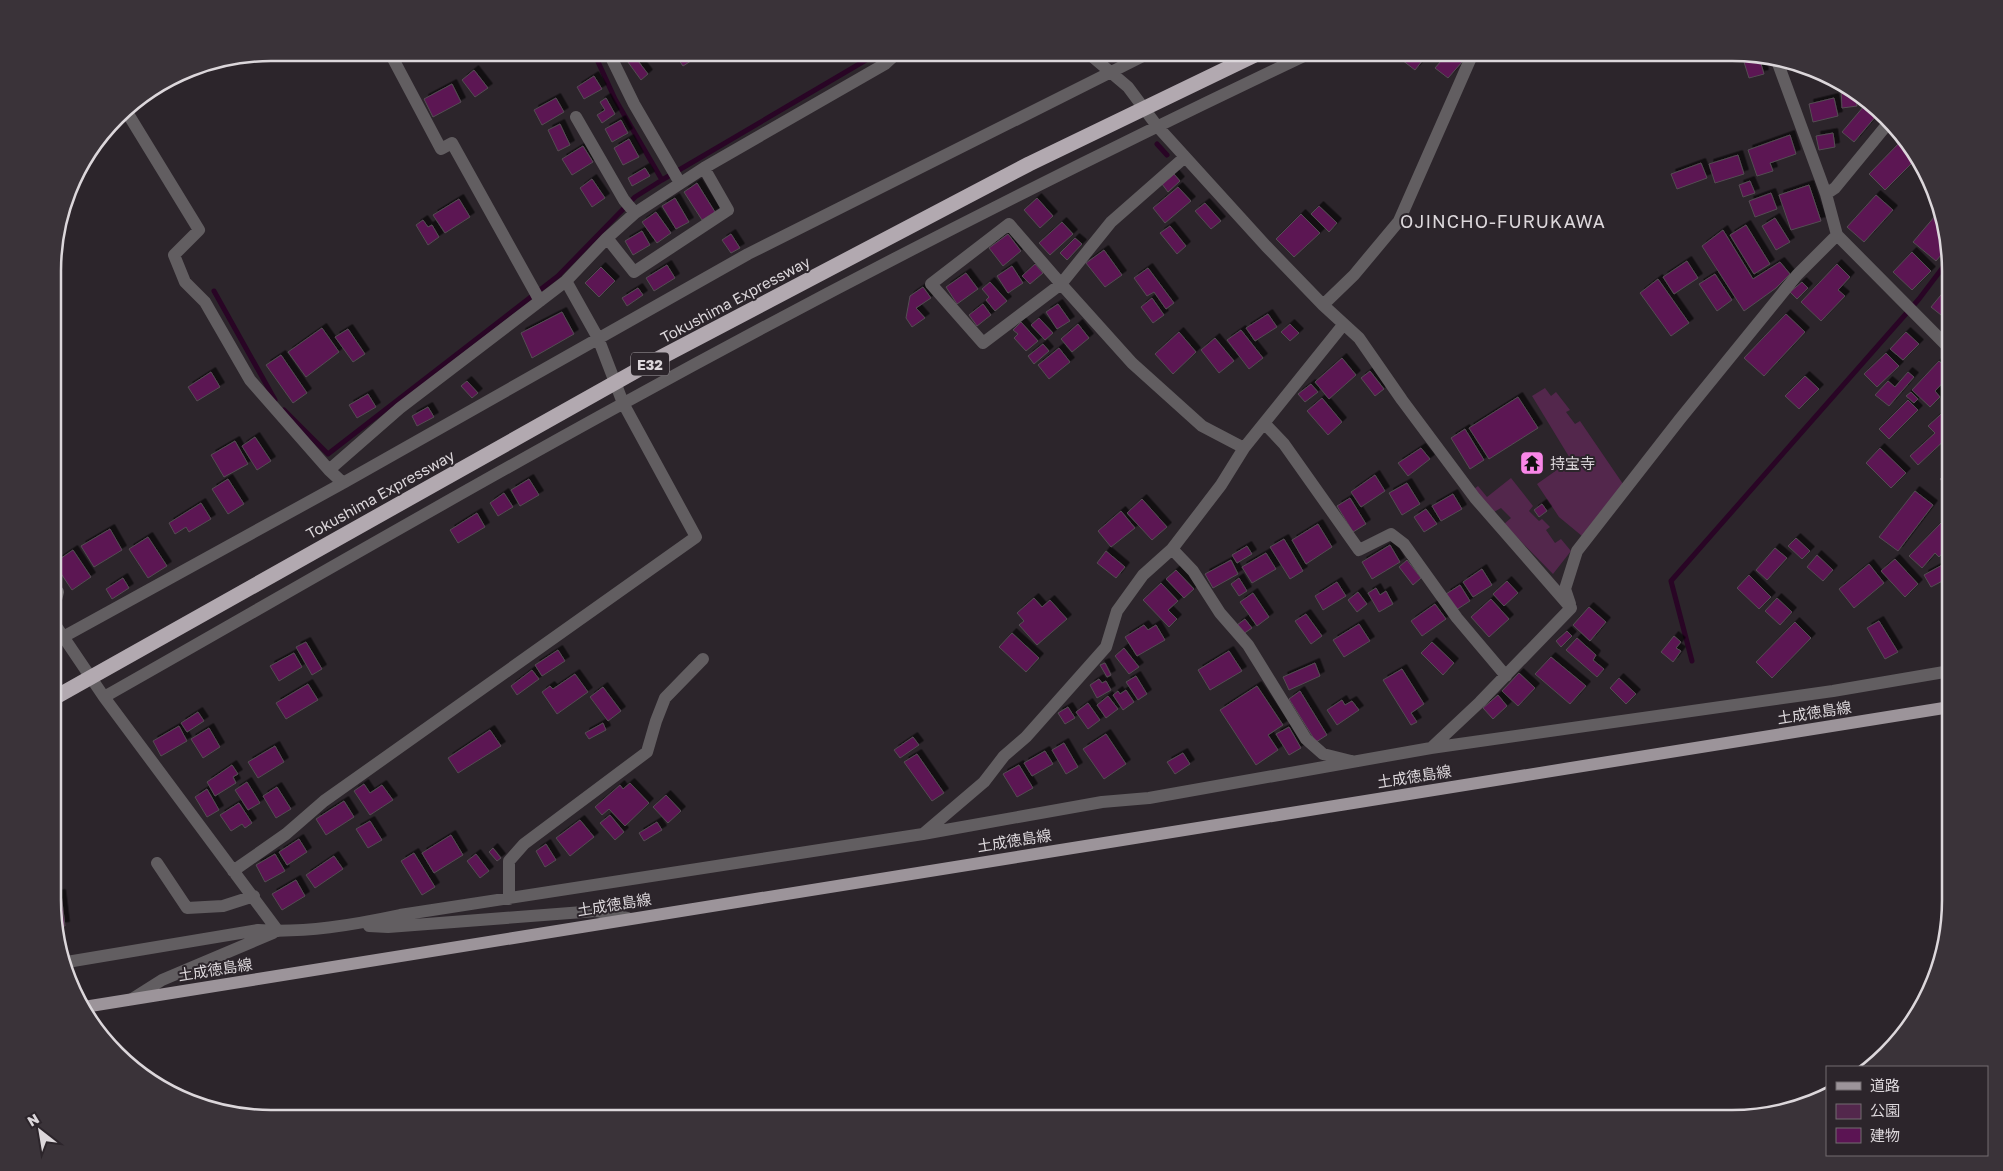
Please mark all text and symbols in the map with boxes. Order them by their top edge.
district label: OJINCHO-FURUKAWA [1400,210,1606,232]
street label: Tokushima Expressway [657,252,813,346]
road number: E32 [631,352,669,376]
street label: Tokushima Expressway [303,445,458,542]
temple icon: 持宝寺 [1519,450,1545,476]
place label: 持宝寺 [1550,454,1595,472]
street label: 土成徳島線 [1776,697,1852,727]
street label: 土成徳島線 [1376,761,1452,791]
street label: 土成徳島線 [976,825,1052,855]
street label: 土成徳島線 [576,889,652,919]
street label: 土成徳島線 [177,954,253,984]
legend [1826,1066,1988,1156]
text: 道路 [1870,1076,1900,1094]
text: 公園 [1870,1101,1900,1119]
north arrow [15,1106,65,1156]
text: N [24,1109,42,1129]
text: 建物 [1870,1126,1900,1144]

